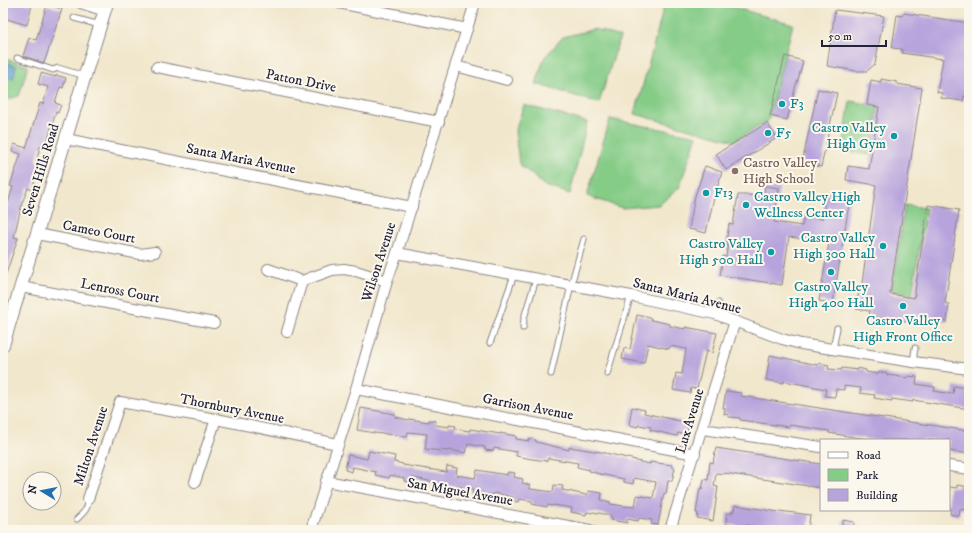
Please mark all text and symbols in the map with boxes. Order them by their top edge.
scale bar [822,22,886,48]
text: 50 m [828,29,852,44]
street label: Patton Drive [264,65,338,97]
place label: F3 [790,95,804,113]
marker: F3 [777,99,787,109]
place label: Castro Valley High Gym [812,119,886,153]
street label: Seven Hills Road [18,122,64,218]
place label: F5 [776,124,792,142]
marker: F5 [763,128,773,138]
marker: Castro Valley High Gym [889,131,899,141]
street label: Santa Maria Avenue [185,140,297,178]
place label: Castro Valley High School [743,154,818,188]
marker: Castro Valley High School [730,166,740,176]
place label: F13 [714,184,733,202]
marker: F13 [701,188,711,198]
place label: Castro Valley High Wellness Center [753,188,861,222]
marker: Castro Valley High Wellness Center [741,200,751,210]
street label: Cameo Court [61,216,137,248]
street label: Wilson Avenue [357,220,400,305]
place label: Castro Valley High 300 Hall [793,229,876,263]
place label: Castro Valley High 500 Hall [679,235,764,269]
marker: Castro Valley High 300 Hall [878,241,888,251]
marker: Castro Valley High 500 Hall [766,247,776,257]
marker: Castro Valley High 400 Hall [826,267,836,277]
street label: Santa Maria Avenue [631,274,743,318]
street label: Lenross Court [79,275,162,308]
place label: Castro Valley High 400 Hall [789,278,874,312]
marker: Castro Valley High Front Office [898,301,908,311]
place label: Castro Valley High Front Office [853,312,953,346]
street label: Lux Avenue [672,386,708,456]
street label: Garrison Avenue [481,389,575,425]
street label: Thornbury Avenue [178,390,286,428]
street label: Milton Avenue [70,404,112,488]
legend [820,439,950,511]
text: Road [856,448,881,463]
text: Park [856,468,878,483]
north arrow [22,471,62,511]
street label: San Miguel Avenue [406,474,514,510]
text: N [25,484,41,495]
text: Building [856,488,897,503]

